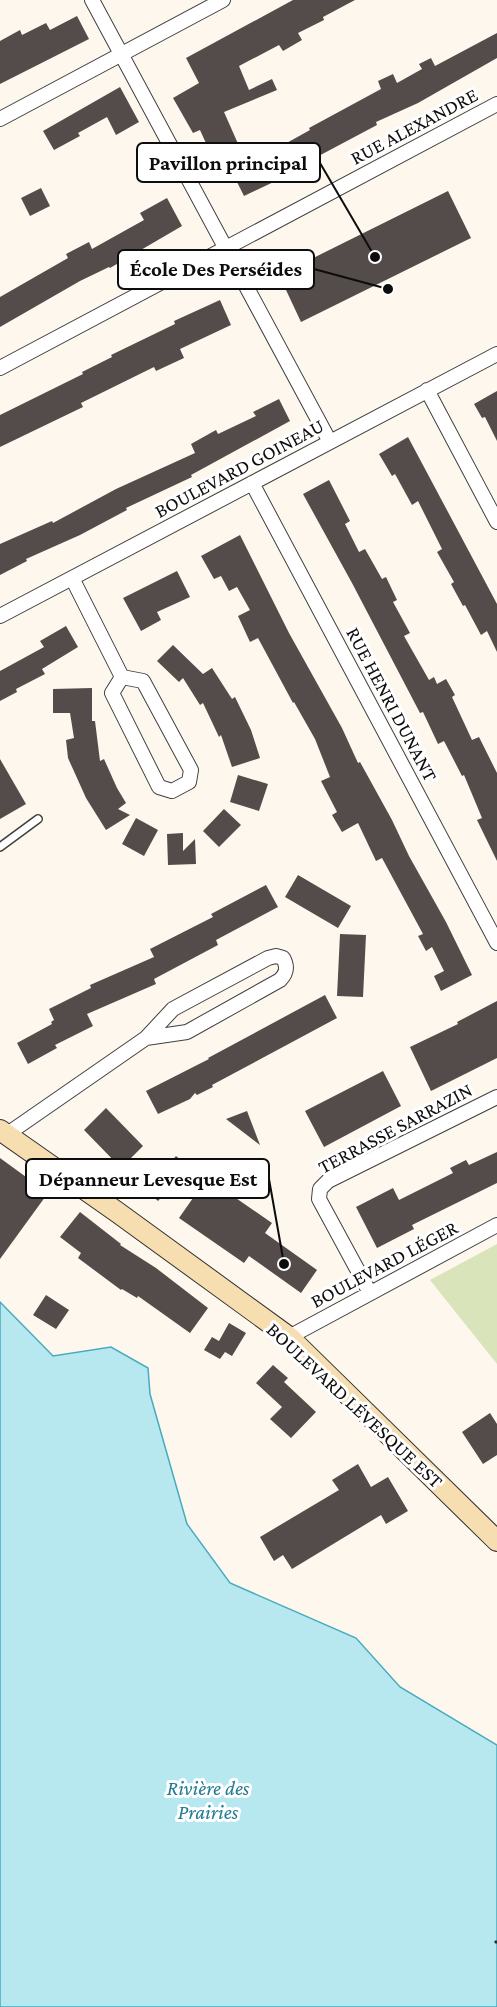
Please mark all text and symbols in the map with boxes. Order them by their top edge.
street label: RUE ALEXANDRE [347,83,481,169]
callout: Pavillon principal [137,143,320,182]
text: Pavillon principal [149,151,307,175]
callout: École Des Perséides [118,250,314,289]
text: École Des Perséides [130,257,303,281]
street label: BOULEVARD GOINEAU [151,414,327,522]
street label: RUE HENRI DUNANT [342,623,442,785]
street label: TERRASSE SARRAZIN [314,1078,476,1178]
callout: Dépanneur Levesque Est [26,1159,269,1198]
text: Dépanneur Levesque Est [39,1167,258,1191]
street label: BOULEVARD LÉGER [307,1216,462,1312]
street label: BOULEVARD LÉVESQUE EST [263,1318,447,1492]
water label: Rivière des Prairies [167,1776,250,1824]

